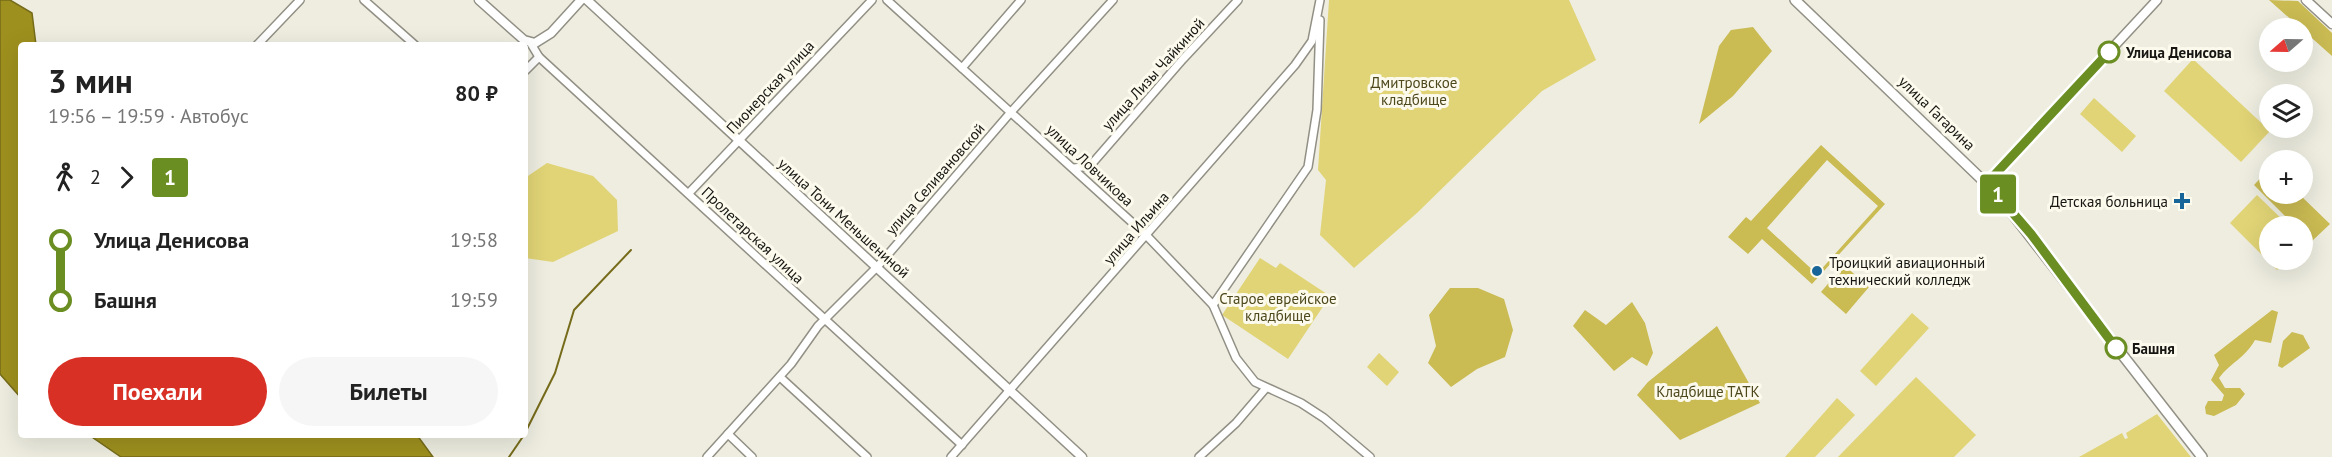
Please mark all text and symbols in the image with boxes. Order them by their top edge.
street label: улица Лизы Чайкиной [1098,14,1208,134]
north arrow [2259,18,2313,72]
map controls [2259,18,2313,270]
street label: Пионерская улица [722,36,818,138]
marker: Улица Денисова [2098,41,2120,63]
place label: Улица Денисова [2125,43,2232,62]
text: 3 мин [48,59,133,102]
street label: улица Гагарина [1895,72,1979,154]
park label: Дмитровское кладбище [1371,73,1457,109]
text: 80 ₽ [455,79,498,107]
button: layers [2259,84,2313,138]
text: 19:56 – 19:59 · Автобус [48,103,249,129]
street label: улица Селивановской [881,119,989,239]
street label: улица Ловчикова [1042,120,1138,210]
button: + [2259,150,2313,204]
street label: улица Тони Меньшениной [774,154,914,282]
icon: walk [48,161,81,194]
icon: forward [110,161,143,194]
text: 2 [90,164,101,190]
text: 1 [164,164,176,191]
line badge: 1 [1978,174,2018,214]
text: 1 [1992,181,2004,208]
street label: Пролетарская улица [698,183,808,287]
street label: улица Ильина [1099,188,1173,268]
place label: Детская больница [2050,192,2168,211]
marker: Детская больница [2173,192,2191,210]
button: − [2259,216,2313,270]
text: Улица Денисова [94,226,249,254]
text: 19:58 [450,227,498,253]
place label: Троицкий авиационный технический колледж [1829,253,1985,289]
marker: Троицкий авиационный технический колледж [1810,264,1824,278]
text: Башня [94,286,157,314]
text: 19:59 [450,287,498,313]
park label: Старое еврейское кладбище [1219,289,1337,325]
marker: Башня [2105,337,2127,359]
place label: Башня [2132,339,2175,358]
button: Поехали [48,357,267,426]
button: Билеты [279,357,498,426]
park label: Кладбище ТАТК [1656,382,1760,401]

